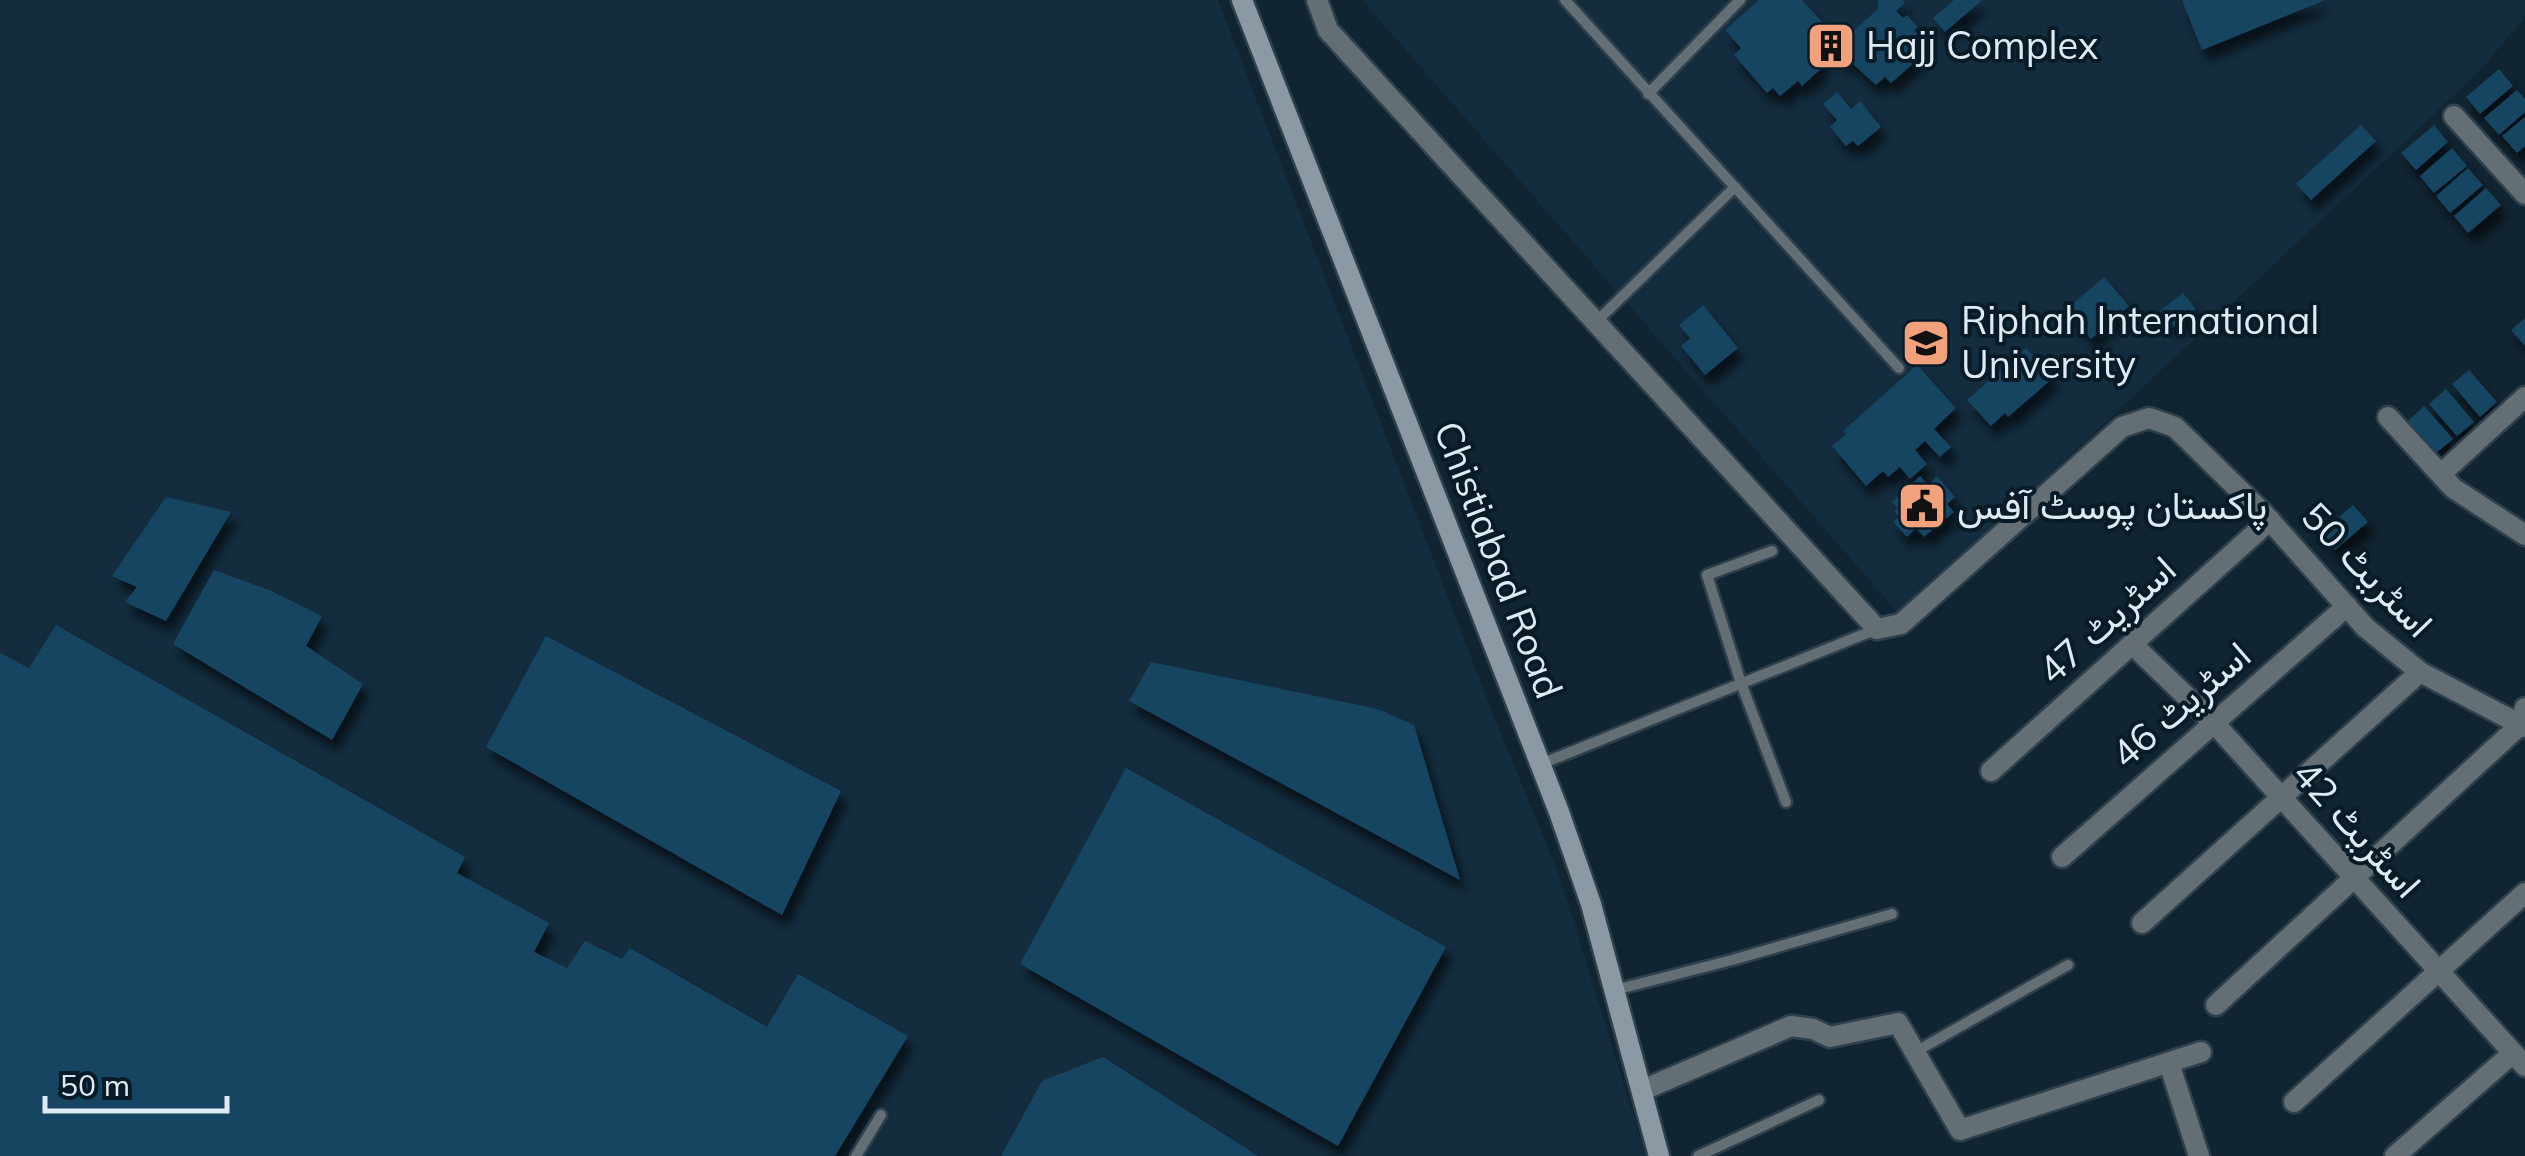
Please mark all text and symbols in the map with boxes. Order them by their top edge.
building icon: Hajj Complex [1805,20,1857,72]
place label: Hajj Complex [1866,21,2098,69]
place label: Riphah International University [1961,296,2319,388]
school or university icon: Riphah International University [1900,317,1952,369]
street label: Chistiabad Road [1424,414,1574,705]
public building icon: پاکستان پوسٹ آفس [1896,480,1948,532]
place label: پاکستان پوسٹ آفس [1957,481,2267,532]
street label: اسٹریٹ 50 [2292,492,2444,647]
street label: اسٹریٹ 47 [2027,545,2185,694]
street label: اسٹریٹ 46 [2101,631,2260,778]
street label: اسٹریٹ 42 [2283,749,2432,907]
scale bar [45,1051,228,1113]
text: 50 m [60,1066,130,1104]

